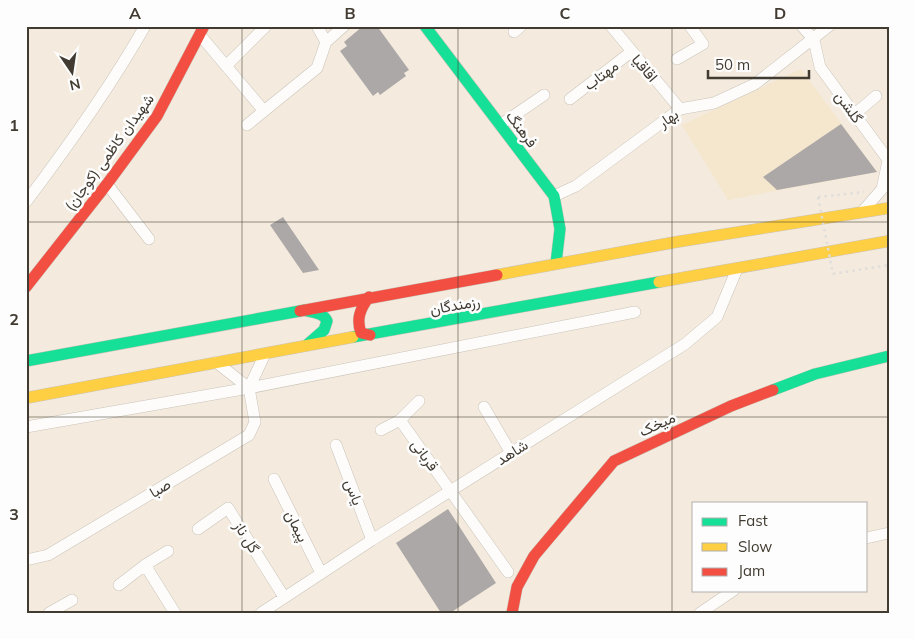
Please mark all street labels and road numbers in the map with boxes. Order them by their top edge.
street label: اقاقیا [628,50,662,86]
street label: مهتاب [580,56,622,94]
street label: گلشن [830,87,867,128]
street label: شهیدان کاظمی (کوجان) [60,90,159,215]
street label: بهار [653,104,682,132]
street label: فرهنگ [502,107,542,151]
street label: رزمندگان [428,291,482,319]
street label: میخک [636,407,678,441]
street label: قربانی [406,435,443,475]
street label: شاهد [492,435,532,469]
street label: صبا [146,474,174,502]
street label: یاس [339,476,368,508]
street label: پیمان [280,507,313,546]
street label: گل ناز [229,517,264,557]

